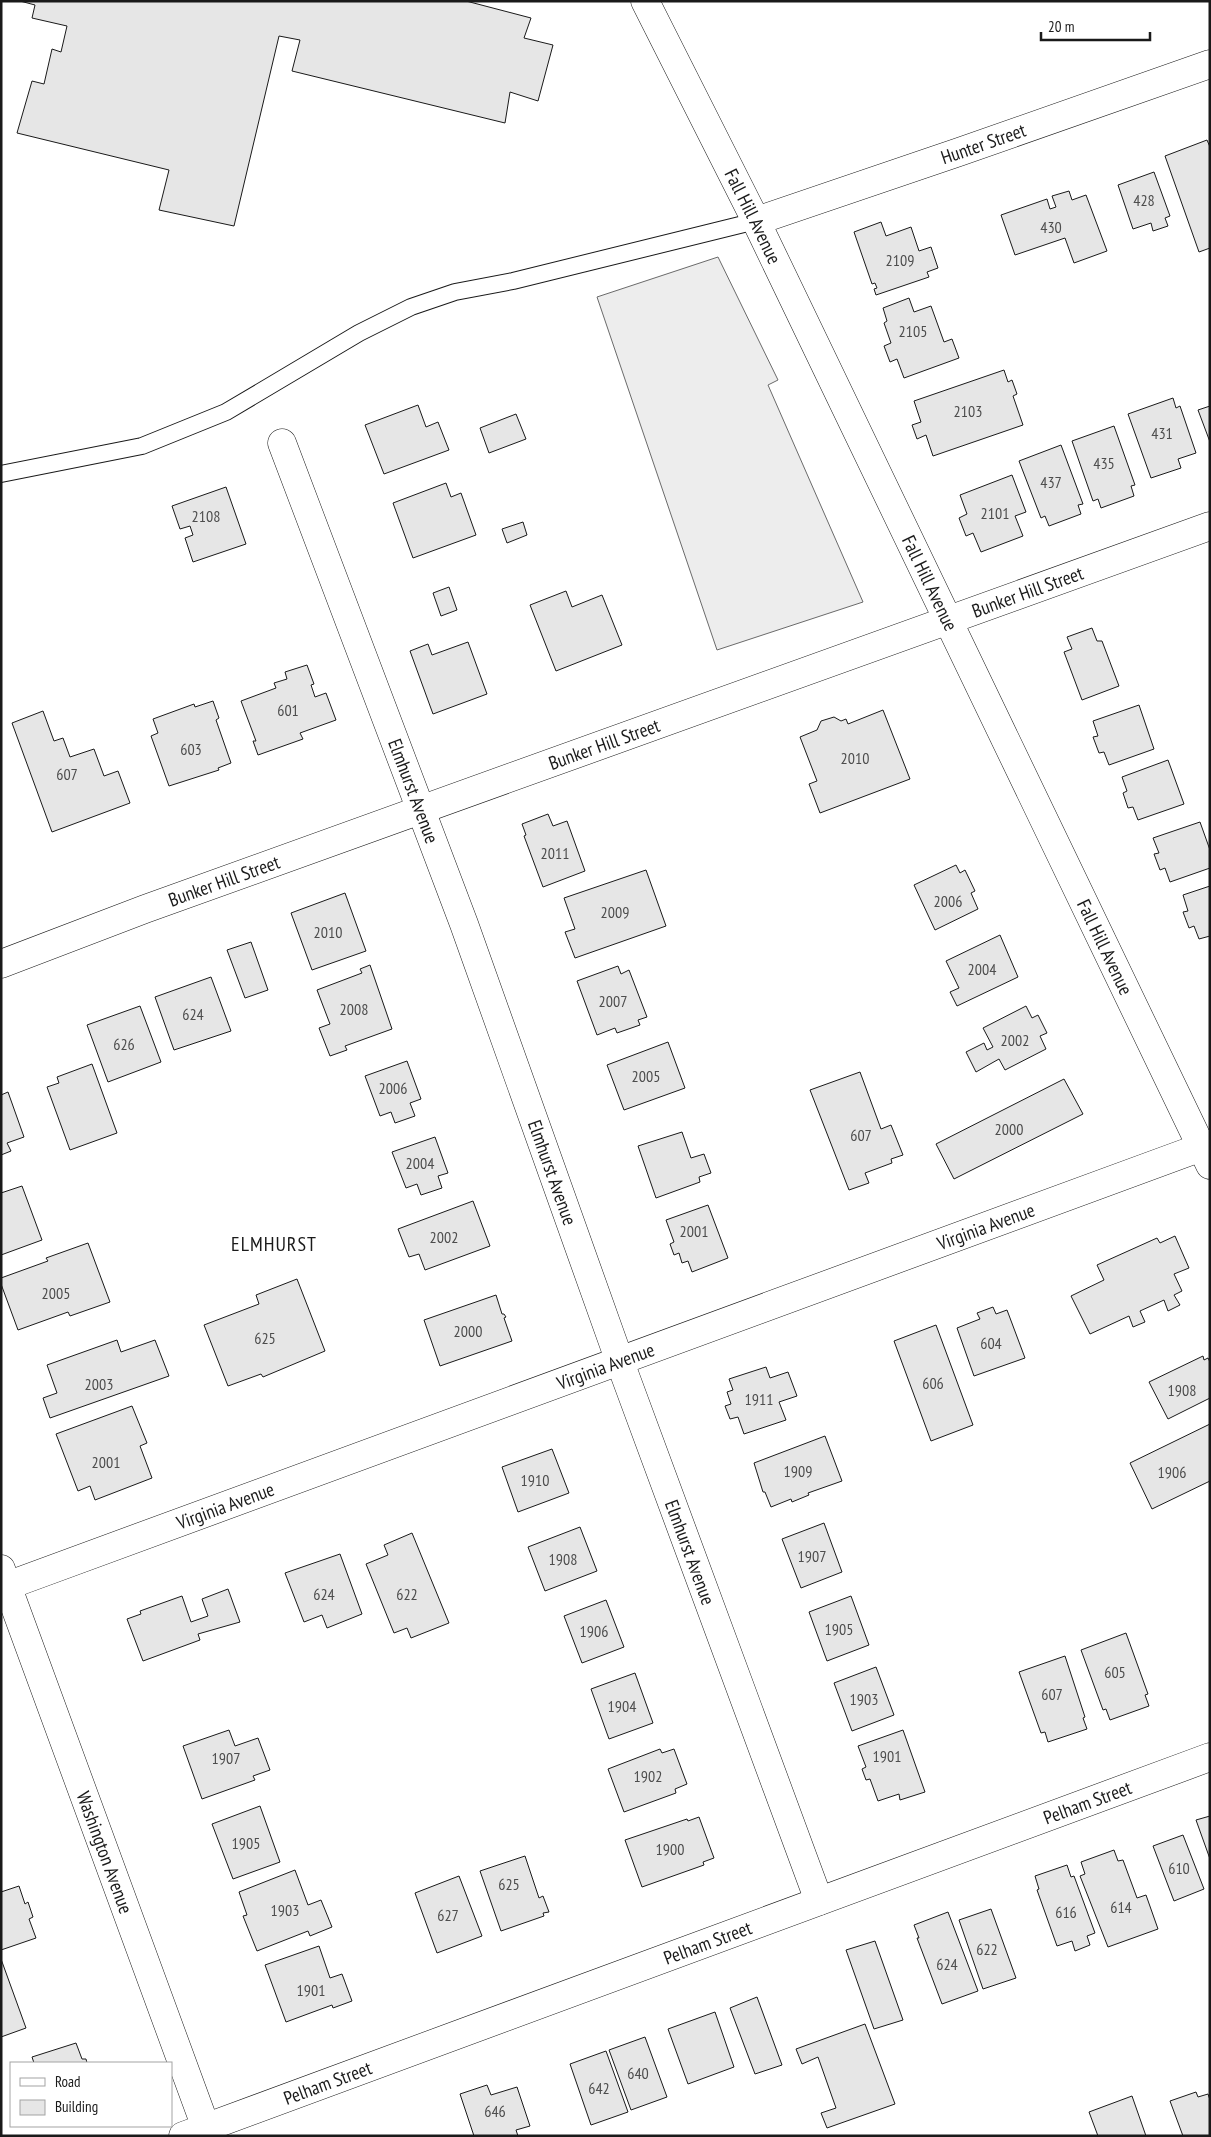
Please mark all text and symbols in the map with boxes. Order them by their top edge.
scale bar [1041,10,1150,42]
text: 20 m [1048,17,1074,36]
street label: Hunter Street [938,117,1030,169]
street label: Fall Hill Avenue [720,165,787,268]
house number: 428 [1133,190,1155,210]
house number: 430 [1040,217,1062,237]
house number: 2109 [886,250,914,270]
house number: 2105 [899,321,927,341]
house number: 2103 [954,401,982,421]
house number: 431 [1151,423,1173,443]
house number: 435 [1093,453,1115,473]
house number: 437 [1040,472,1062,492]
house number: 2101 [981,503,1009,523]
house number: 2108 [192,506,220,526]
street label: Fall Hill Avenue [897,531,963,635]
street label: Bunker Hill Street [969,560,1087,623]
house number: 601 [277,700,299,720]
street label: Bunker Hill Street [545,713,664,775]
street label: Elmhurst Avenue [383,735,444,847]
house number: 603 [180,739,202,759]
house number: 2010 [841,748,869,768]
house number: 607 [56,764,78,784]
house number: 2011 [541,843,569,863]
street label: Bunker Hill Street [165,849,283,912]
house number: 2006 [934,891,962,911]
street label: Fall Hill Avenue [1072,895,1138,999]
house number: 2009 [601,902,629,922]
house number: 2010 [314,922,342,942]
house number: 2004 [968,959,996,979]
house number: 2007 [599,991,627,1011]
house number: 2008 [340,999,368,1019]
house number: 624 [182,1004,204,1024]
house number: 2002 [1001,1030,1029,1050]
house number: 626 [113,1034,135,1054]
house number: 2005 [632,1066,660,1086]
house number: 2006 [379,1078,407,1098]
street label: Elmhurst Avenue [523,1117,582,1228]
house number: 2000 [995,1119,1023,1139]
house number: 607 [850,1125,872,1145]
house number: 2004 [406,1153,434,1173]
street label: Virginia Avenue [933,1197,1038,1256]
house number: 2001 [680,1221,708,1241]
house number: 2002 [430,1227,458,1247]
district label: ELMHURST [231,1231,317,1257]
house number: 2005 [42,1283,70,1303]
house number: 2000 [454,1321,482,1341]
house number: 625 [254,1328,276,1348]
house number: 604 [980,1333,1002,1353]
street label: Virginia Avenue [552,1337,658,1395]
house number: 606 [922,1373,944,1393]
house number: 2003 [85,1374,113,1394]
house number: 1908 [1168,1380,1196,1400]
house number: 1911 [745,1389,773,1409]
house number: 2001 [92,1452,120,1472]
house number: 1909 [784,1461,812,1481]
house number: 1906 [1158,1462,1186,1482]
house number: 1910 [521,1470,549,1490]
street label: Virginia Avenue [172,1477,278,1535]
street label: Elmhurst Avenue [660,1496,721,1608]
house number: 1907 [798,1546,826,1566]
house number: 1908 [549,1549,577,1569]
house number: 624 [313,1584,335,1604]
house number: 622 [396,1584,418,1604]
house number: 1905 [825,1619,853,1639]
house number: 1906 [580,1621,608,1641]
house number: 605 [1104,1662,1126,1682]
house number: 607 [1041,1684,1063,1704]
house number: 1903 [850,1689,878,1709]
house number: 1904 [608,1696,636,1716]
house number: 1901 [873,1746,901,1766]
house number: 1907 [212,1748,240,1768]
house number: 1902 [634,1766,662,1786]
street label: Pelham Street [1040,1775,1135,1829]
street label: Washington Avenue [72,1788,138,1917]
house number: 1905 [232,1833,260,1853]
house number: 1900 [656,1839,684,1859]
house number: 610 [1168,1858,1190,1878]
house number: 625 [498,1874,520,1894]
house number: 614 [1110,1897,1132,1917]
house number: 1903 [271,1900,299,1920]
house number: 616 [1055,1902,1077,1922]
house number: 627 [437,1905,459,1925]
street label: Pelham Street [660,1915,756,1970]
house number: 622 [976,1939,998,1959]
house number: 624 [936,1954,958,1974]
house number: 1901 [297,1980,325,2000]
street label: Pelham Street [280,2055,376,2110]
legend [10,2062,172,2127]
house number: 640 [627,2063,649,2083]
text: Road [55,2072,81,2091]
house number: 642 [588,2078,610,2098]
text: Building [55,2097,98,2116]
house number: 646 [484,2101,506,2121]

